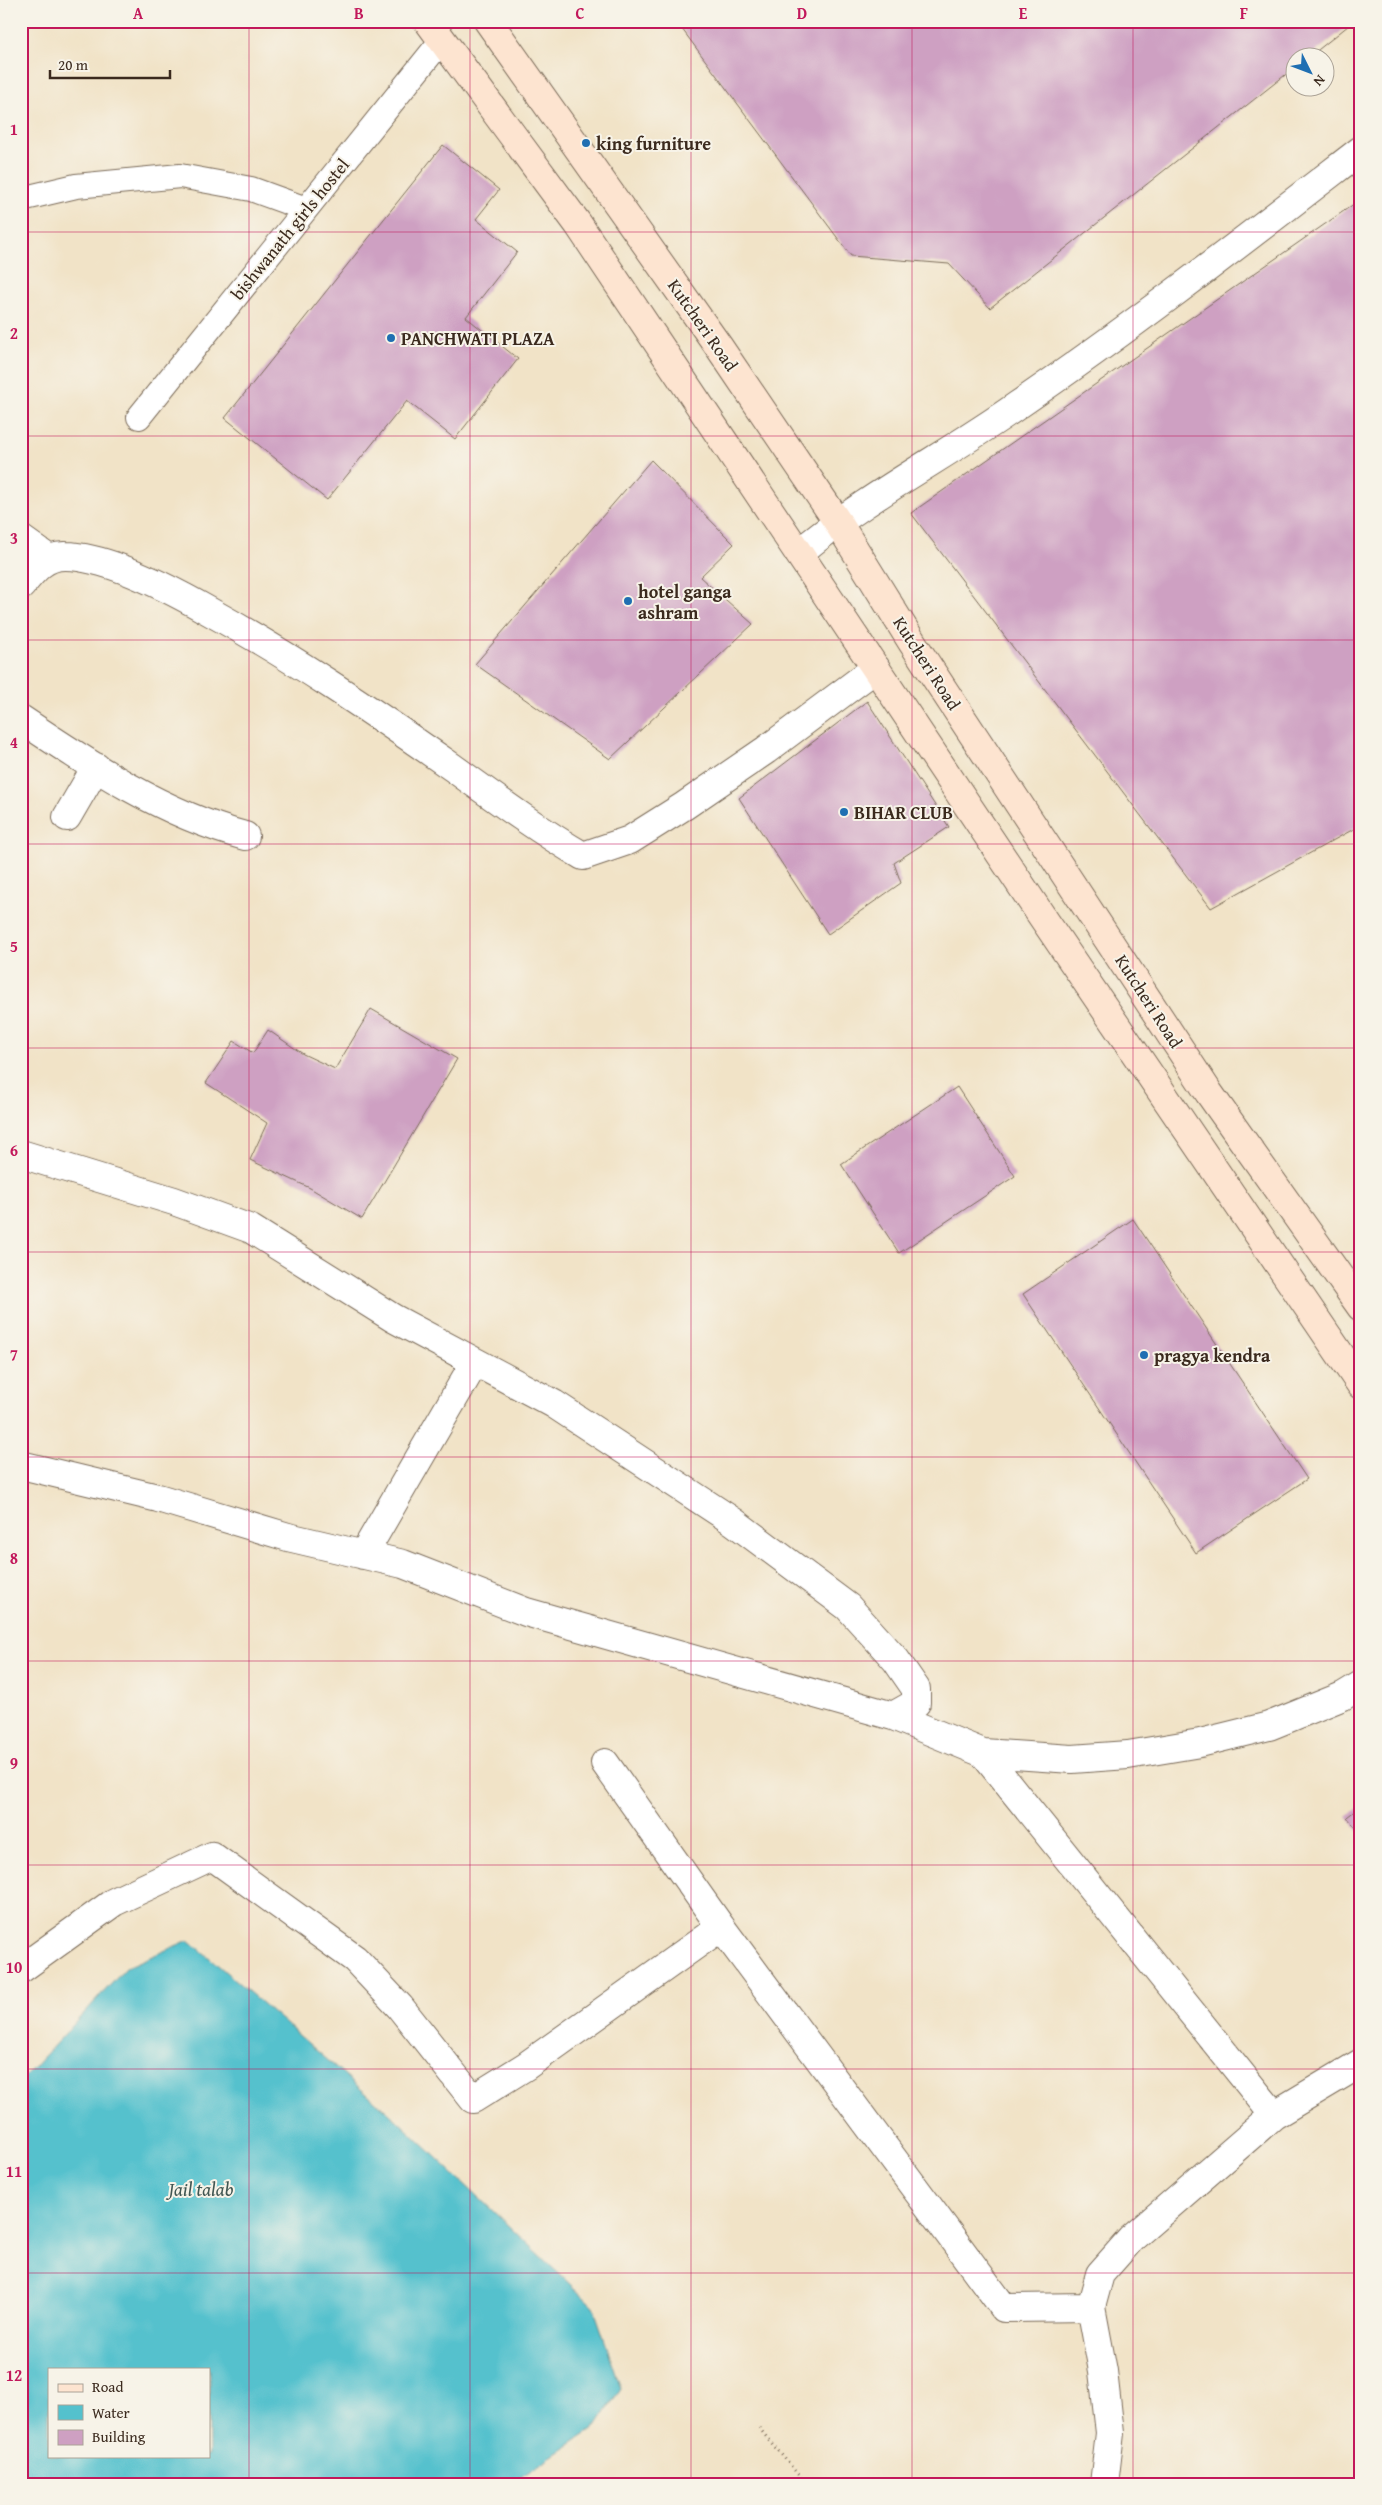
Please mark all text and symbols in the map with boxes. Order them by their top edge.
text: A [133,1,144,25]
text: B [354,1,364,25]
text: C [575,1,585,25]
text: D [797,1,807,25]
text: E [1019,1,1028,25]
text: F [1240,1,1248,25]
scale bar [50,48,170,80]
north arrow [1284,48,1334,98]
text: 20 m [58,54,89,75]
text: N [1309,71,1330,91]
text: 1 [10,117,18,141]
place label: king furniture [596,130,711,157]
marker: king furniture [580,137,592,149]
street label: bishwanath girls hostel [224,152,356,306]
street label: Kutcheri Road [661,273,745,377]
text: 2 [10,321,18,345]
place label: PANCHWATI PLAZA [401,325,555,352]
marker: PANCHWATI PLAZA [385,332,397,344]
text: 3 [10,526,18,550]
place label: hotel ganga ashram [638,578,732,626]
marker: hotel ganga ashram [622,595,634,607]
street label: Kutcheri Road [887,611,968,716]
text: 4 [10,730,18,754]
place label: BIHAR CLUB [854,799,953,826]
marker: BIHAR CLUB [838,806,850,818]
text: 5 [10,934,18,958]
street label: Kutcheri Road [1109,949,1190,1054]
text: 6 [10,1138,18,1162]
text: 7 [10,1342,18,1366]
place label: pragya kendra [1154,1342,1271,1369]
marker: pragya kendra [1138,1349,1150,1361]
text: 8 [10,1546,18,1570]
text: 9 [10,1751,18,1775]
text: 10 [6,1955,22,1979]
text: 11 [6,2159,22,2183]
water label: Jail talab [166,2175,233,2203]
text: 12 [6,2363,22,2387]
legend [48,2368,210,2458]
text: Road [92,2376,123,2397]
text: Water [92,2402,130,2423]
text: Building [92,2426,146,2447]

